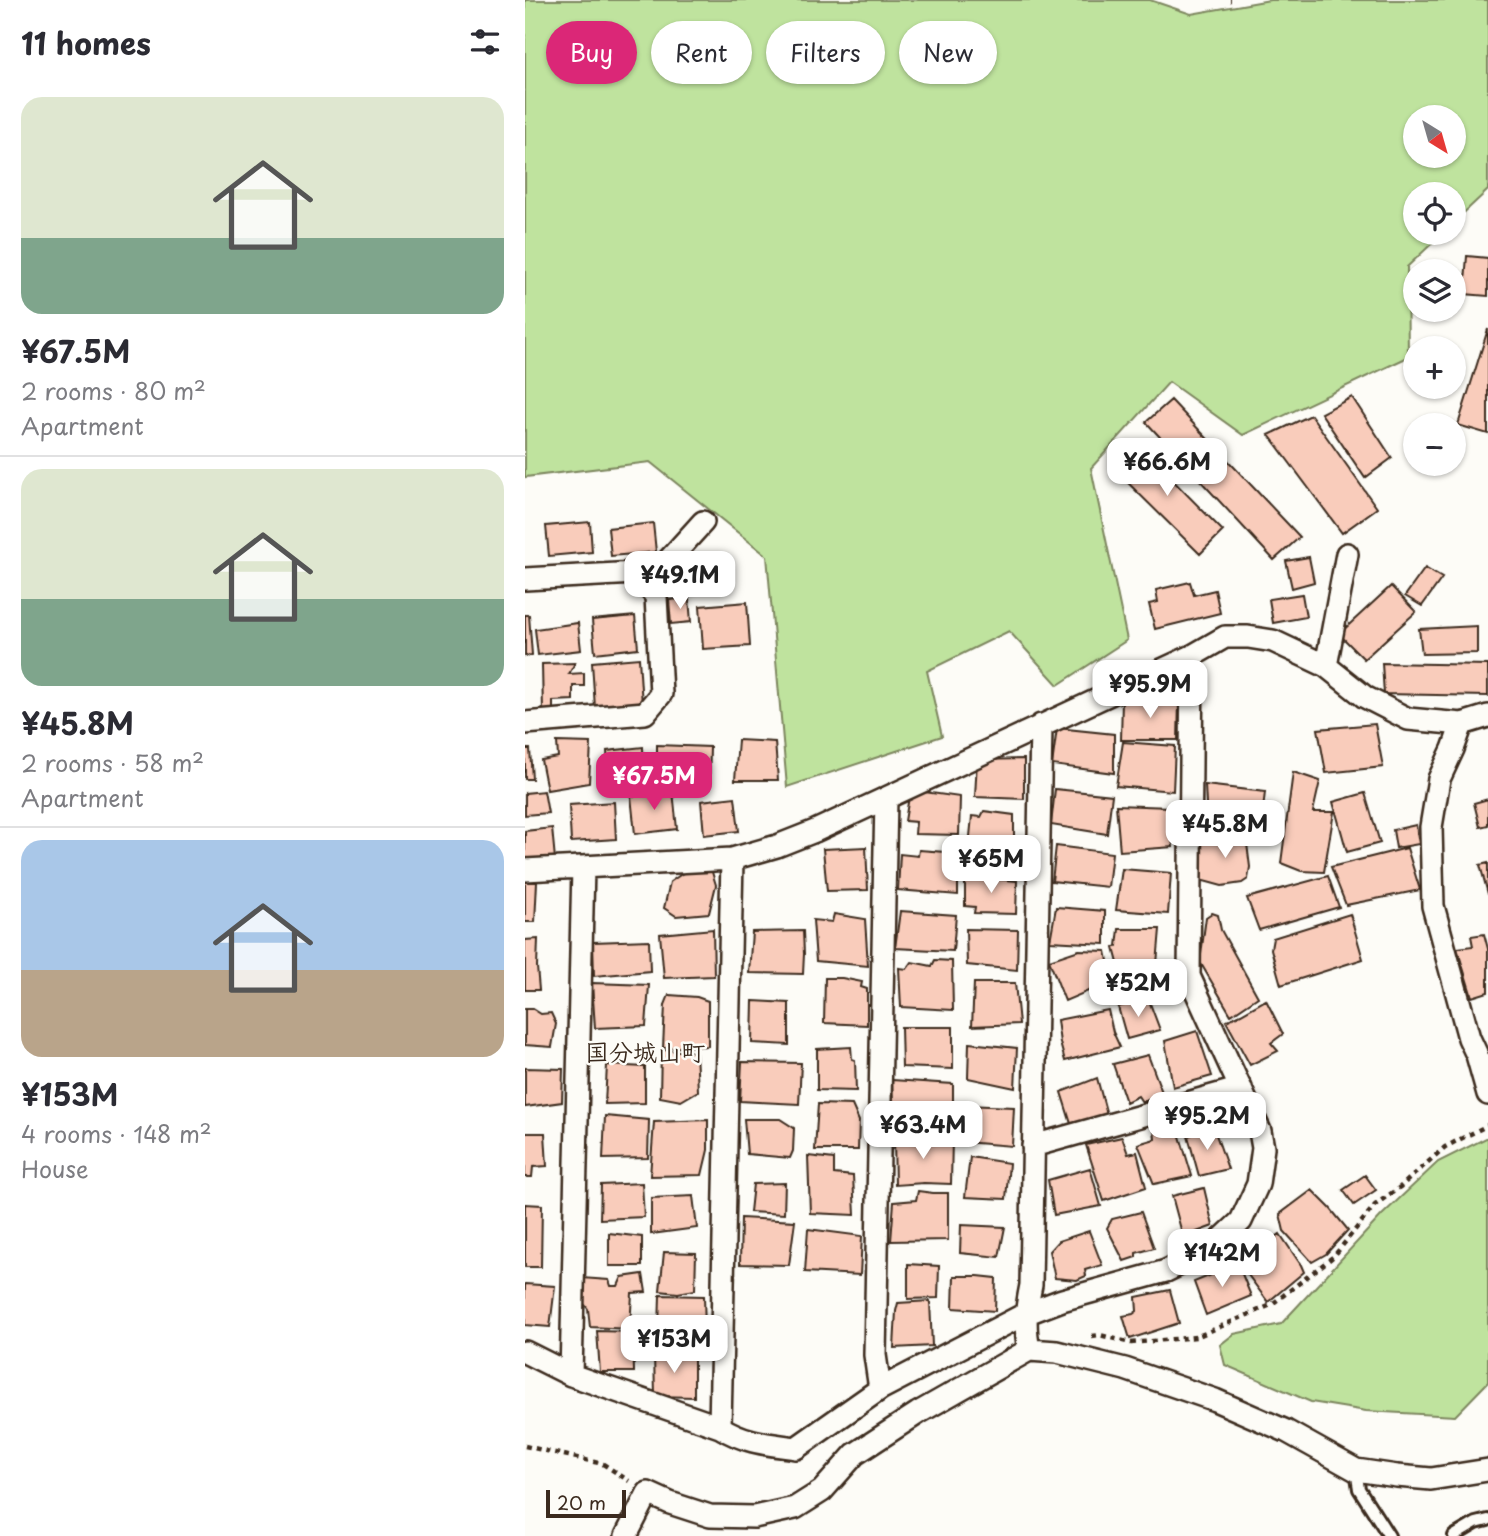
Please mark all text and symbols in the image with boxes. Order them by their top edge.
text: 11 homes [21,20,151,65]
chip: Buy [546,21,637,84]
chip: Rent [651,21,752,84]
chip: Filters [766,21,885,84]
chip: New [899,21,997,84]
icon: filters [466,23,504,61]
north arrow [1403,105,1467,168]
map controls [1403,105,1466,476]
icon: home [200,142,326,268]
button: locate [1403,182,1466,245]
button: layers [1403,259,1466,322]
text: ¥67.5M [21,328,130,373]
button: + [1403,336,1466,399]
text: 2 rooms · 80 m² [21,373,206,408]
text: Apartment [21,408,144,443]
button: − [1403,413,1466,476]
pin: ¥66.6M [1110,438,1224,498]
text: ¥66.6M [1123,443,1211,478]
icon: home [200,514,326,640]
pin: ¥49.1M [623,552,737,611]
text: ¥49.1M [640,556,720,591]
pin: ¥95.9M [1093,660,1207,720]
text: ¥95.9M [1108,665,1192,700]
text: ¥45.8M [21,700,134,745]
text: 2 rooms · 58 m² [21,745,204,780]
pin: ¥67.5M [597,752,711,812]
text: ¥67.5M [612,757,696,792]
text: Apartment [21,780,144,815]
pin: ¥45.8M [1168,800,1282,860]
text: ¥45.8M [1182,805,1268,840]
pin: ¥65M [950,836,1032,895]
text: ¥65M [958,840,1024,875]
icon: home [200,885,326,1011]
pin: ¥52M [1097,960,1179,1019]
text: ¥52M [1105,964,1171,999]
district label: 国分城山町 [585,1033,705,1069]
text: ¥153M [21,1071,118,1116]
pin: ¥95.2M [1150,1092,1264,1152]
text: ¥95.2M [1164,1097,1250,1132]
pin: ¥63.4M [866,1102,980,1161]
text: ¥63.4M [879,1106,967,1141]
text: 4 rooms · 148 m² [21,1116,212,1151]
text: House [21,1151,88,1186]
pin: ¥142M [1173,1230,1271,1289]
text: ¥142M [1184,1234,1260,1269]
pin: ¥153M [625,1316,723,1375]
text: ¥153M [637,1320,711,1355]
scale bar [546,1487,627,1519]
text: 20 m [557,1488,606,1516]

